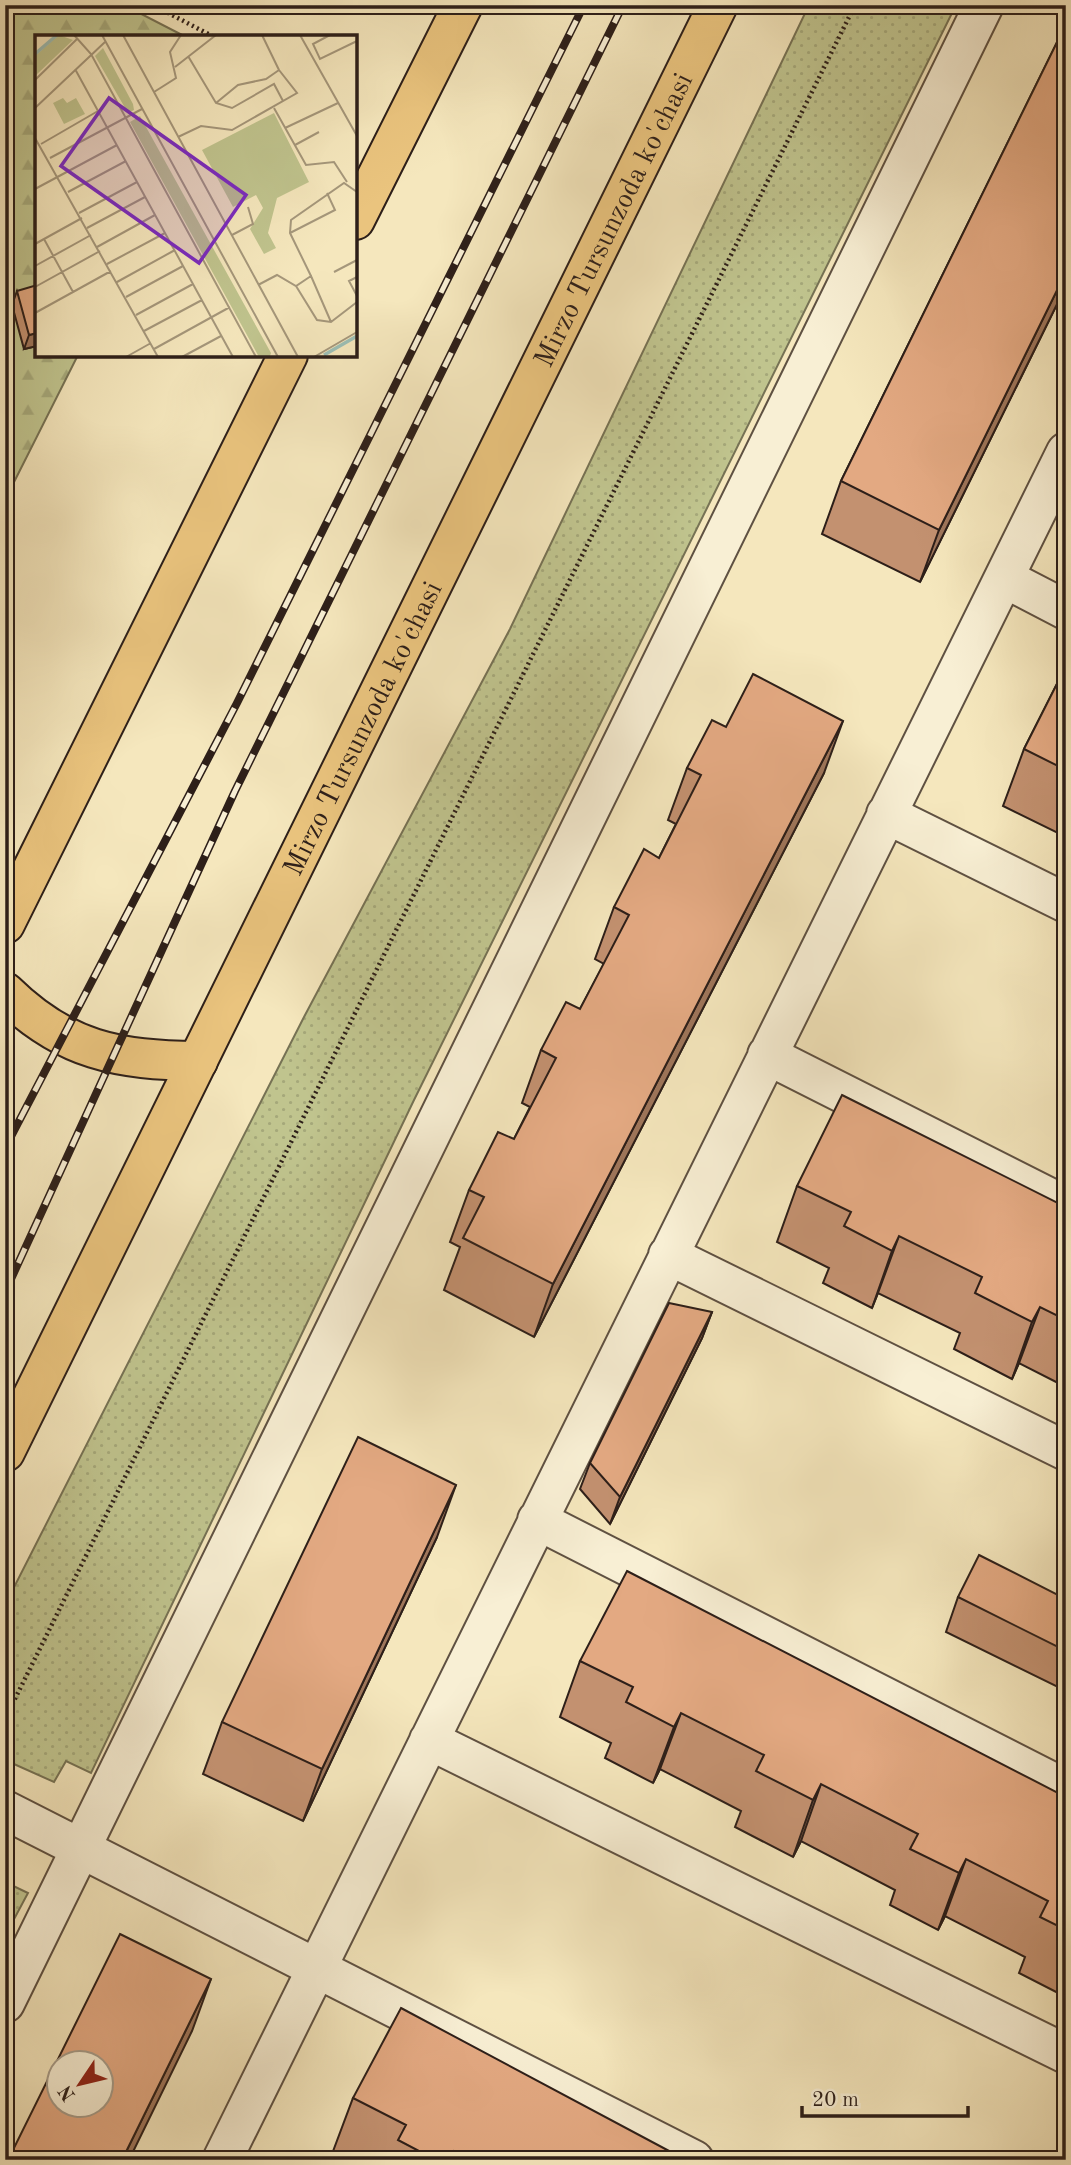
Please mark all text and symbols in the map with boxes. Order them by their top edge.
inset map [35,35,357,357]
street label: Mirzo Tursunzoda ko'chasi [531,69,699,372]
street label: Mirzo Tursunzoda ko'chasi [280,578,449,881]
north arrow [46,2050,116,2120]
scale bar [802,2074,968,2118]
text: N [56,2081,80,2104]
text: 20 m [812,2090,859,2111]

